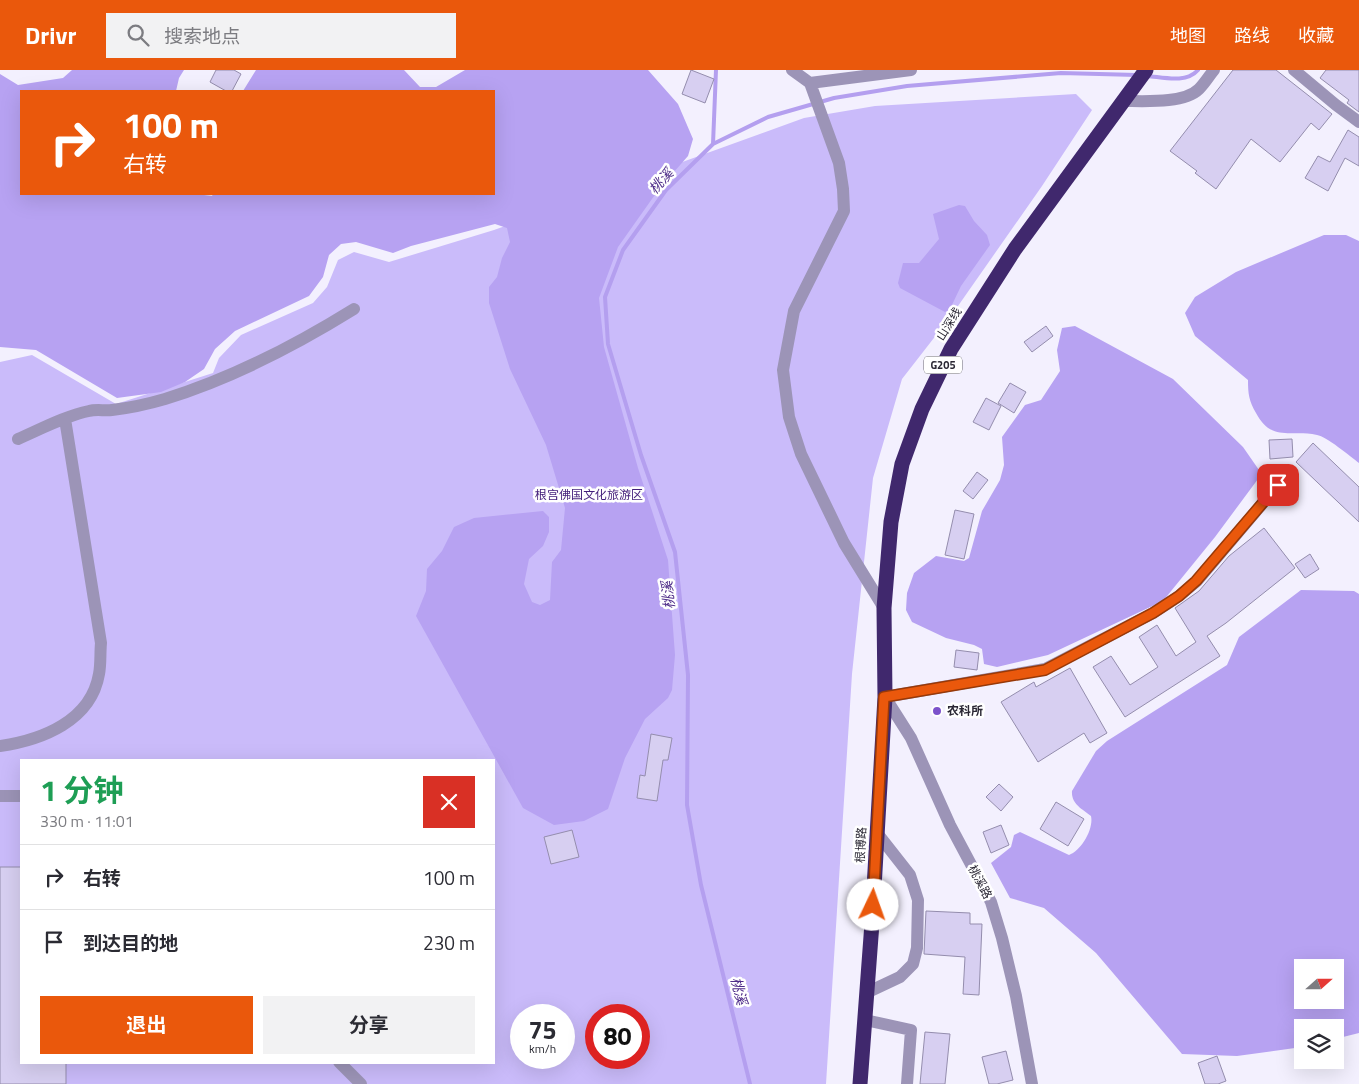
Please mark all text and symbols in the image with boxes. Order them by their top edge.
search box [106,13,456,58]
text: Drivr [25,17,76,53]
icon: search [124,21,152,49]
text: 搜索地点 [164,21,240,50]
text: 地图 [1170,22,1206,49]
text: 路线 [1234,22,1270,49]
text: 收藏 [1298,22,1334,49]
text: 100 m [123,98,219,152]
icon: right [40,110,105,175]
text: 右转 [123,147,167,181]
water label: 桃溪 [643,162,679,198]
street label: 山深线 [931,303,966,344]
road number: G205 [924,356,962,374]
pin [1257,464,1299,506]
icon: arrive [1264,471,1292,499]
park label: 根宫佛国文化旅游区 [535,485,643,504]
water label: 桃溪 [655,578,679,610]
place label: 农科所 [947,701,983,720]
marker: 农科所 [931,705,943,717]
text: 1 分钟 [40,767,123,813]
button: close [423,776,475,828]
text: 330 m · 11:01 [40,809,134,833]
street label: 根博路 [850,826,871,863]
street label: 桃溪路 [964,861,997,902]
icon: right [40,863,68,891]
text: 右转 [83,863,121,892]
text: 100 m [423,863,475,892]
position arrow [846,878,898,930]
icon: arrive [40,928,68,956]
text: 到达目的地 [83,928,178,957]
text: 230 m [423,928,475,957]
north arrow [1294,959,1344,1009]
map controls [1294,959,1344,1069]
water label: 桃溪 [726,975,754,1009]
button: 退出 [40,996,253,1054]
button: 分享 [263,996,475,1054]
speed limit sign: 80 [585,1004,650,1069]
text: 75 [528,1011,557,1049]
button: layers [1294,1019,1344,1069]
text: km/h [529,1039,556,1058]

